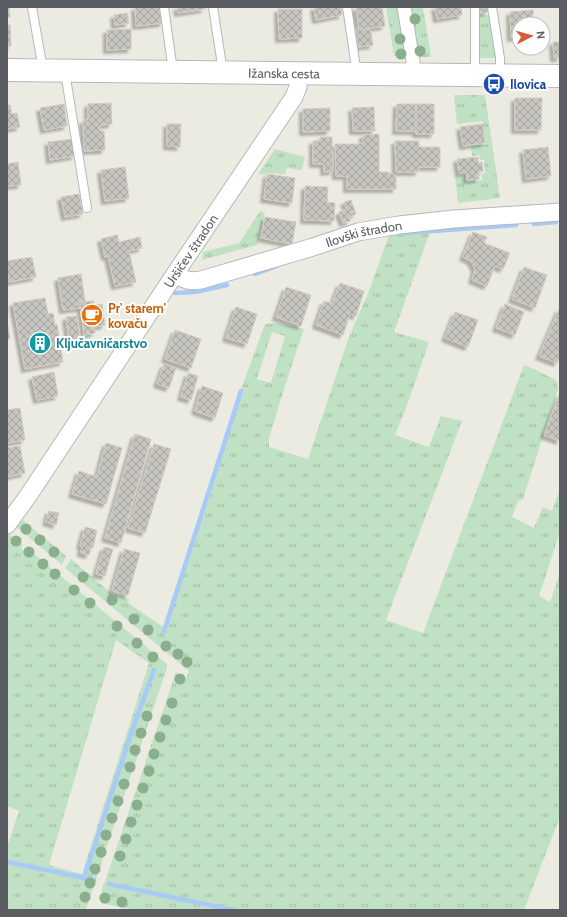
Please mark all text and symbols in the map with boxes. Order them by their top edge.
north arrow [511,16,551,56]
text: N [534,30,548,40]
street label: Ižanska cesta [248,65,321,81]
bus stop icon: Ilovica [481,71,507,97]
place label: Ilovica [510,76,547,92]
street label: Uršičev štradon [160,211,221,291]
street label: Ilovški štradon [323,217,403,250]
place label: Pr' starem' kovaču [108,300,166,331]
cafe icon: Pr' starem' kovaču [79,302,105,328]
building icon: Ključavničarstvo [27,330,53,356]
place label: Ključavničarstvo [56,335,148,351]

